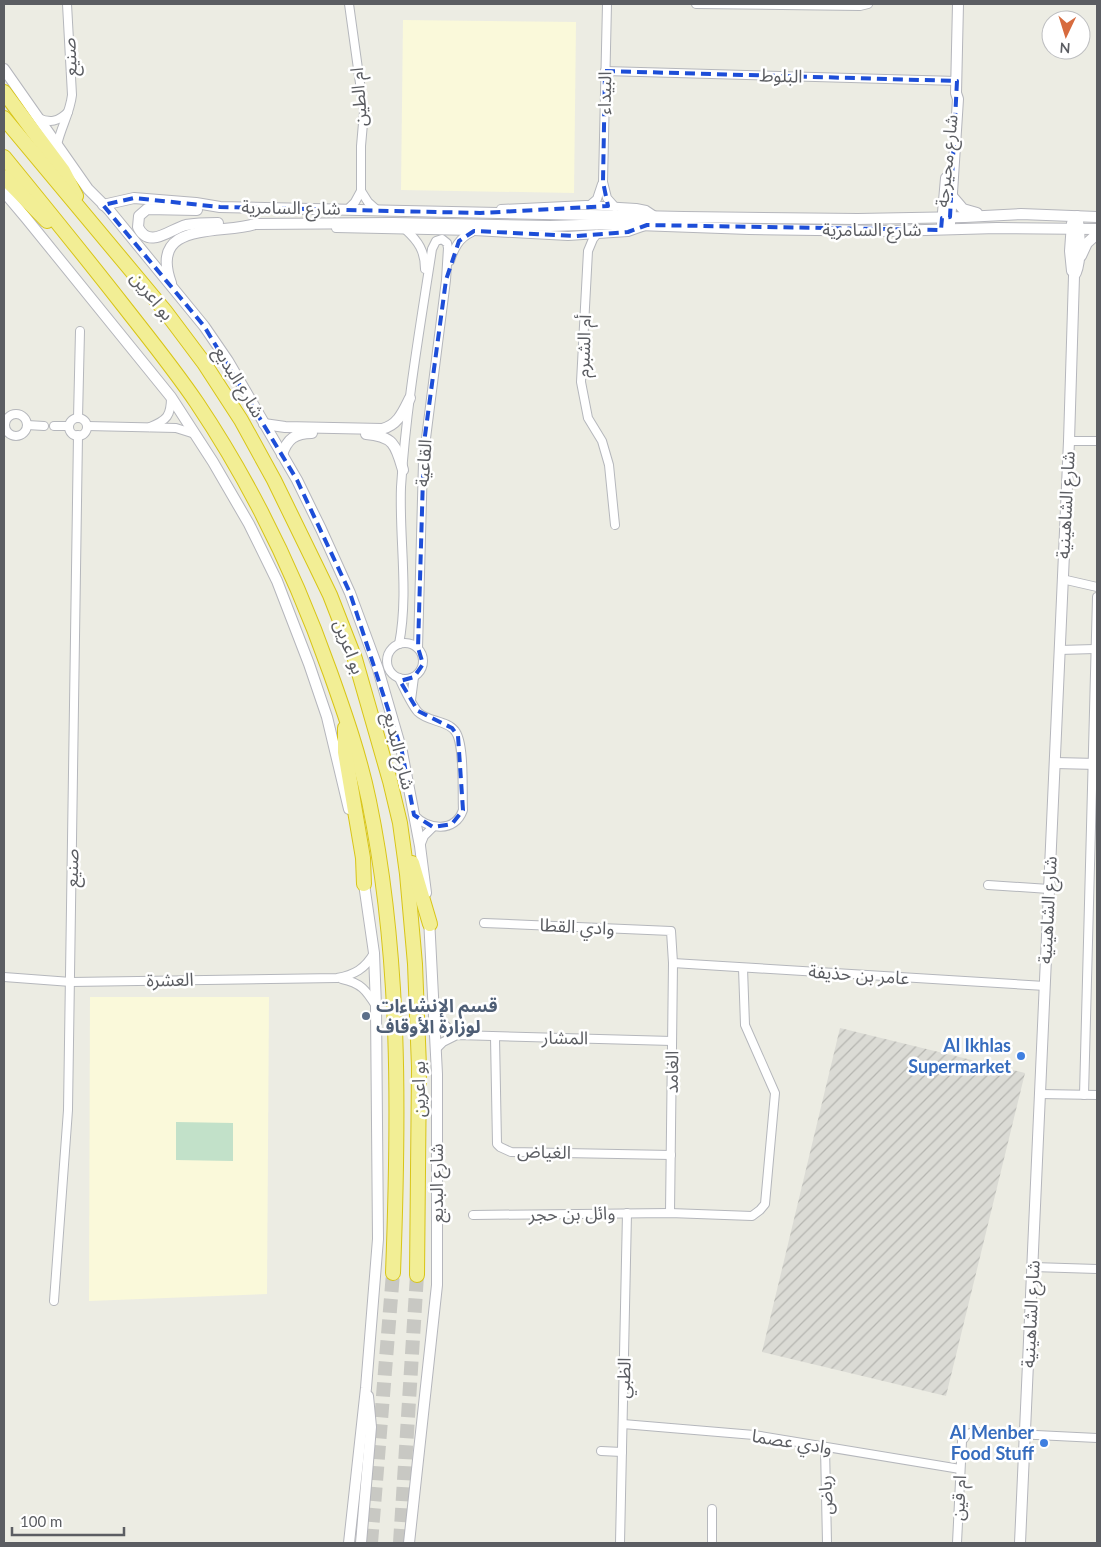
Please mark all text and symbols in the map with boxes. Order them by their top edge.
north arrow [1041,10,1091,60]
street label: صنيع [57,37,85,77]
text: N [1059,40,1071,57]
street label: البلوط [759,63,803,88]
street label: ام الطين [345,66,375,127]
street label: البيداء [593,71,615,115]
street label: شارع محيرجة [930,113,966,209]
street label: شارع السامرية [241,195,341,223]
street label: شارع السامرية [822,218,922,244]
street label: بو اعرين [126,267,179,325]
street label: أم الشبرم [571,314,599,378]
street label: شارع البديع [207,342,270,423]
street label: القاعية [410,438,436,487]
street label: شارع الشاهينية [1051,451,1083,560]
street label: بو اعرين [329,616,370,677]
street label: شارع البديع [376,710,420,793]
street label: صنيع [60,848,86,888]
street label: شارع الشاهينية [1033,856,1065,965]
street label: وادي القطا [539,913,615,942]
street label: عامر بن حذيفة [808,959,910,990]
street label: العشرة [146,968,194,991]
place label: قسم الإنشاءات لوزارة الأوقاف [376,994,498,1038]
marker: قسم الإنشاءات لوزارة الأوقاف [360,1010,372,1022]
street label: المشار [541,1026,588,1049]
place label: Al Ikhlas Supermarket [908,1034,1011,1077]
street label: الغامد [660,1050,682,1093]
marker: Al Ikhlas Supermarket [1015,1050,1027,1062]
street label: بو اعرين [407,1061,430,1117]
street label: الغياض [517,1139,571,1164]
street label: شارع البديع [425,1143,451,1223]
street label: وائل بن حجر [527,1201,616,1226]
street label: شارع الشاهينية [1016,1260,1048,1369]
street label: الظبي [611,1357,638,1399]
place label: Al Menber Food Stuff [949,1421,1035,1464]
street label: وادي عصما [750,1424,834,1461]
marker: Al Menber Food Stuff [1038,1437,1050,1449]
street label: رباض [813,1475,838,1515]
street label: ام قين [946,1475,974,1521]
scale bar [12,1504,125,1536]
text: 100 m [20,1512,62,1530]

